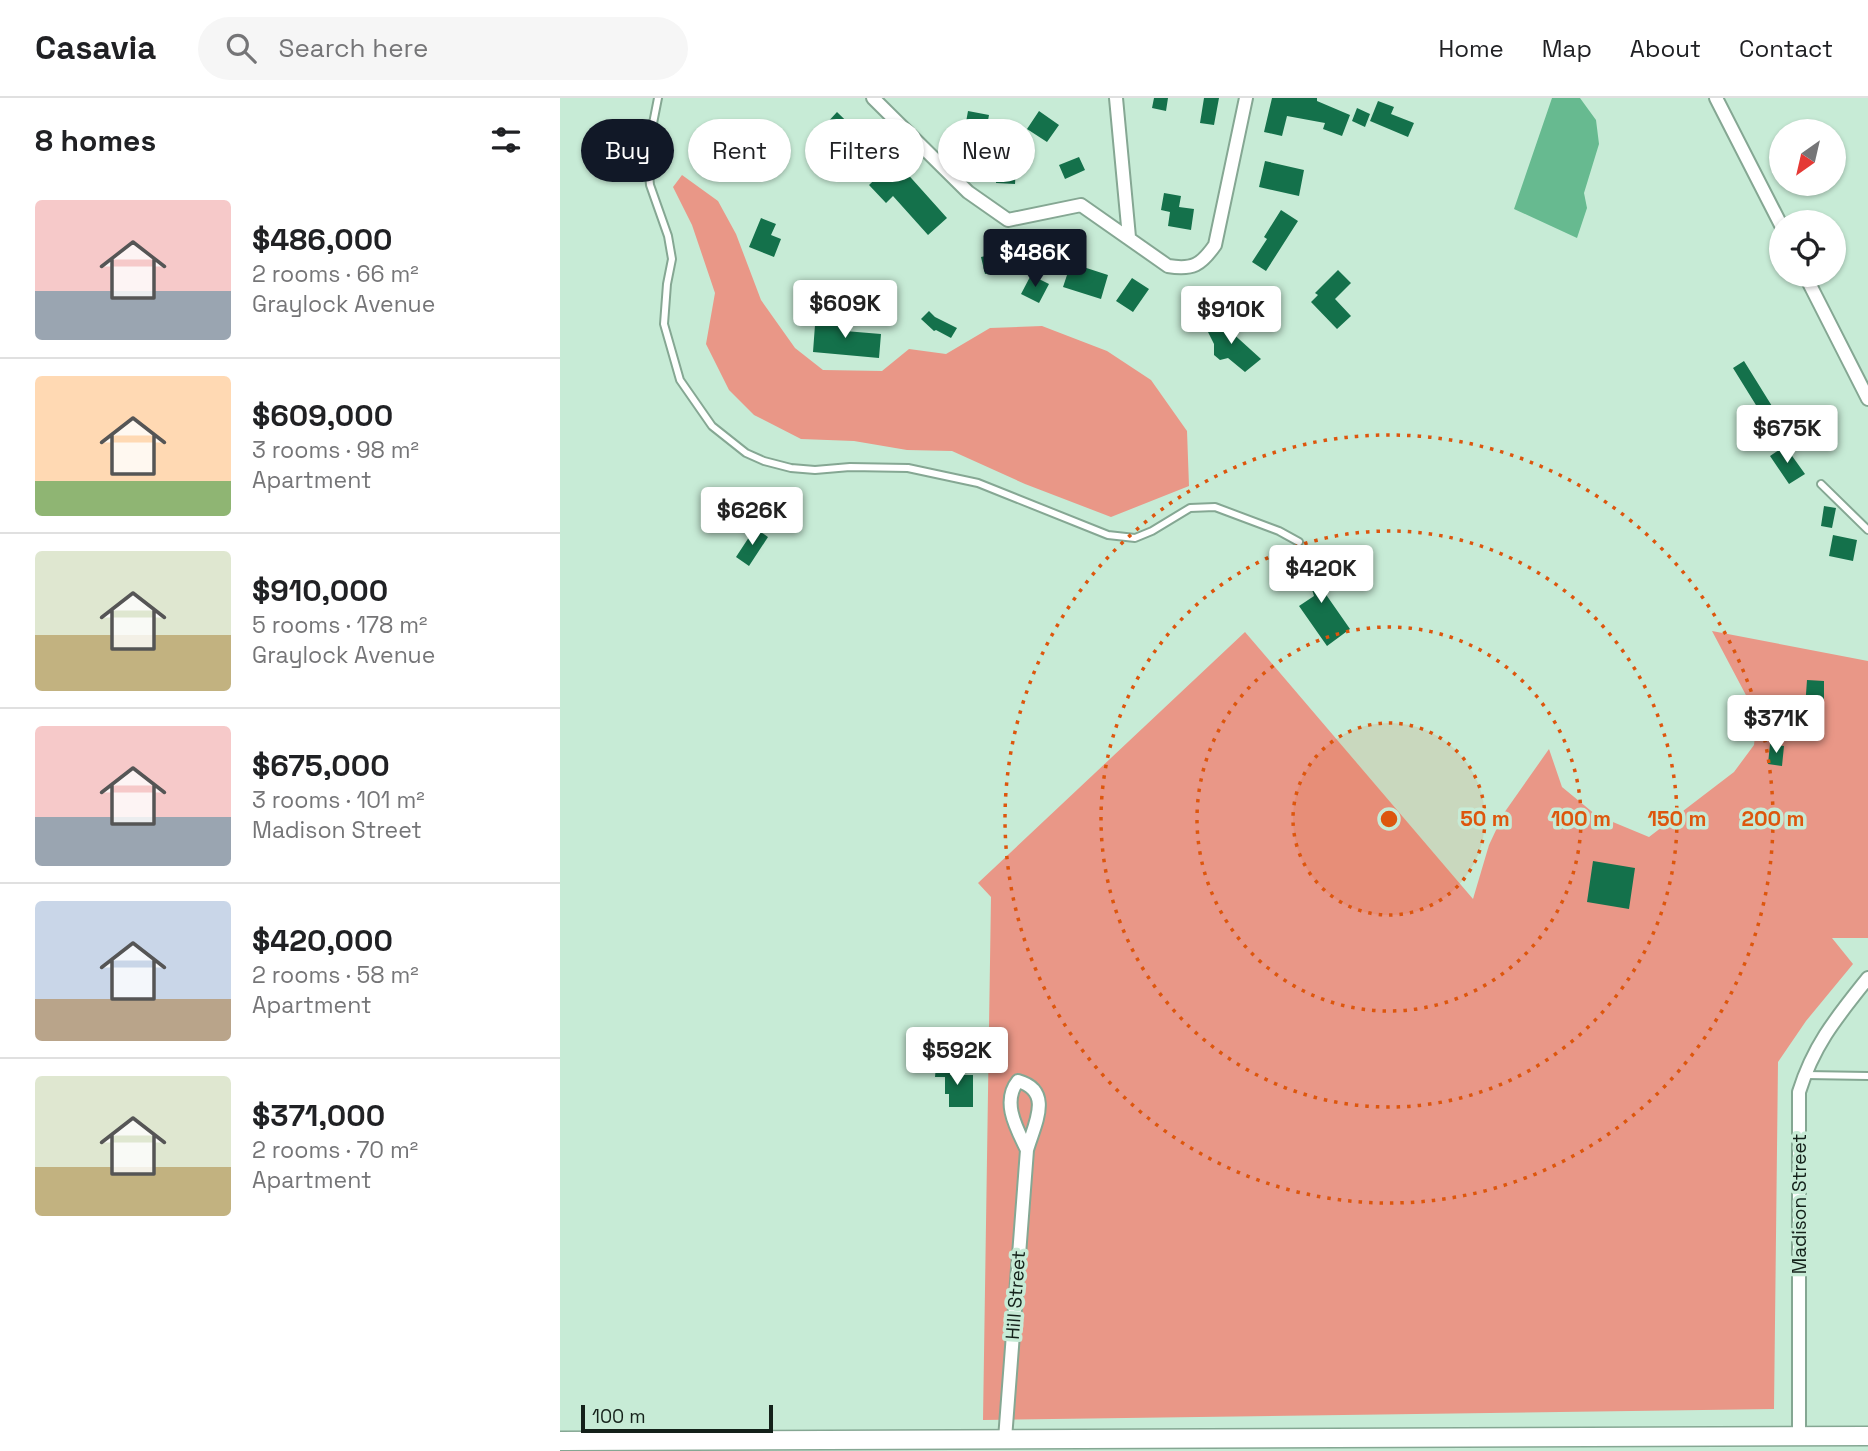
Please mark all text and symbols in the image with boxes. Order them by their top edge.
search box [198,17,688,80]
text: Casavia [35,27,156,69]
icon: search [222,29,260,67]
text: Search here [278,31,428,65]
text: Home [1438,33,1504,64]
text: Map [1542,33,1592,64]
text: About [1630,33,1701,64]
text: Contact [1739,33,1833,64]
chip: Buy [581,119,674,182]
chip: Rent [688,119,791,182]
chip: Filters [805,119,924,182]
chip: New [938,119,1035,182]
north arrow [1769,119,1846,196]
map controls [1769,119,1846,287]
text: 8 homes [35,121,156,160]
icon: filters [487,121,525,159]
button: locate [1769,210,1846,287]
text: $486,000 [252,220,393,259]
icon: home [91,228,175,312]
pin: $486K [986,230,1084,289]
text: $486K [1000,237,1070,267]
text: 2 rooms · 66 m² [252,259,419,289]
pin: $609K [796,280,894,340]
pin: $910K [1182,286,1280,346]
text: $609K [809,288,881,318]
text: Graylock Avenue [252,289,435,319]
text: $910K [1197,294,1265,324]
text: $609,000 [252,396,393,435]
icon: home [91,404,175,488]
pin: $675K [1738,406,1836,465]
text: $675K [1753,413,1821,443]
text: 3 rooms · 98 m² [252,435,419,465]
text: Apartment [252,465,372,495]
pin: $626K [703,488,801,547]
text: $626K [717,495,787,525]
pin: $420K [1272,546,1370,605]
text: $420K [1285,553,1357,583]
text: $910,000 [252,571,388,610]
icon: home [91,579,175,663]
text: 5 rooms · 178 m² [252,610,427,640]
text: Graylock Avenue [252,640,435,670]
pin: $371K [1727,696,1825,755]
text: $371K [1743,703,1809,733]
text: $675,000 [252,746,390,785]
icon: home [91,754,175,838]
text: 3 rooms · 101 m² [252,785,425,815]
text: 50 m [1460,805,1510,832]
text: 100 m [1551,805,1611,832]
text: 150 m [1648,805,1706,832]
text: 200 m [1742,805,1804,832]
centre of rings [1377,807,1401,831]
text: Madison Street [252,815,422,845]
text: $420,000 [252,921,393,960]
icon: home [91,929,175,1013]
text: 2 rooms · 58 m² [252,960,419,990]
text: Apartment [252,990,372,1020]
pin: $592K [908,1028,1006,1087]
text: $592K [922,1035,992,1065]
text: $371,000 [252,1096,385,1135]
icon: home [91,1104,175,1188]
street label: Madison Street [1787,1134,1812,1274]
text: 2 rooms · 70 m² [252,1135,418,1165]
text: Apartment [252,1165,372,1195]
street label: Hill Street [1000,1250,1031,1340]
scale bar [581,1402,774,1434]
text: 100 m [592,1404,646,1429]

